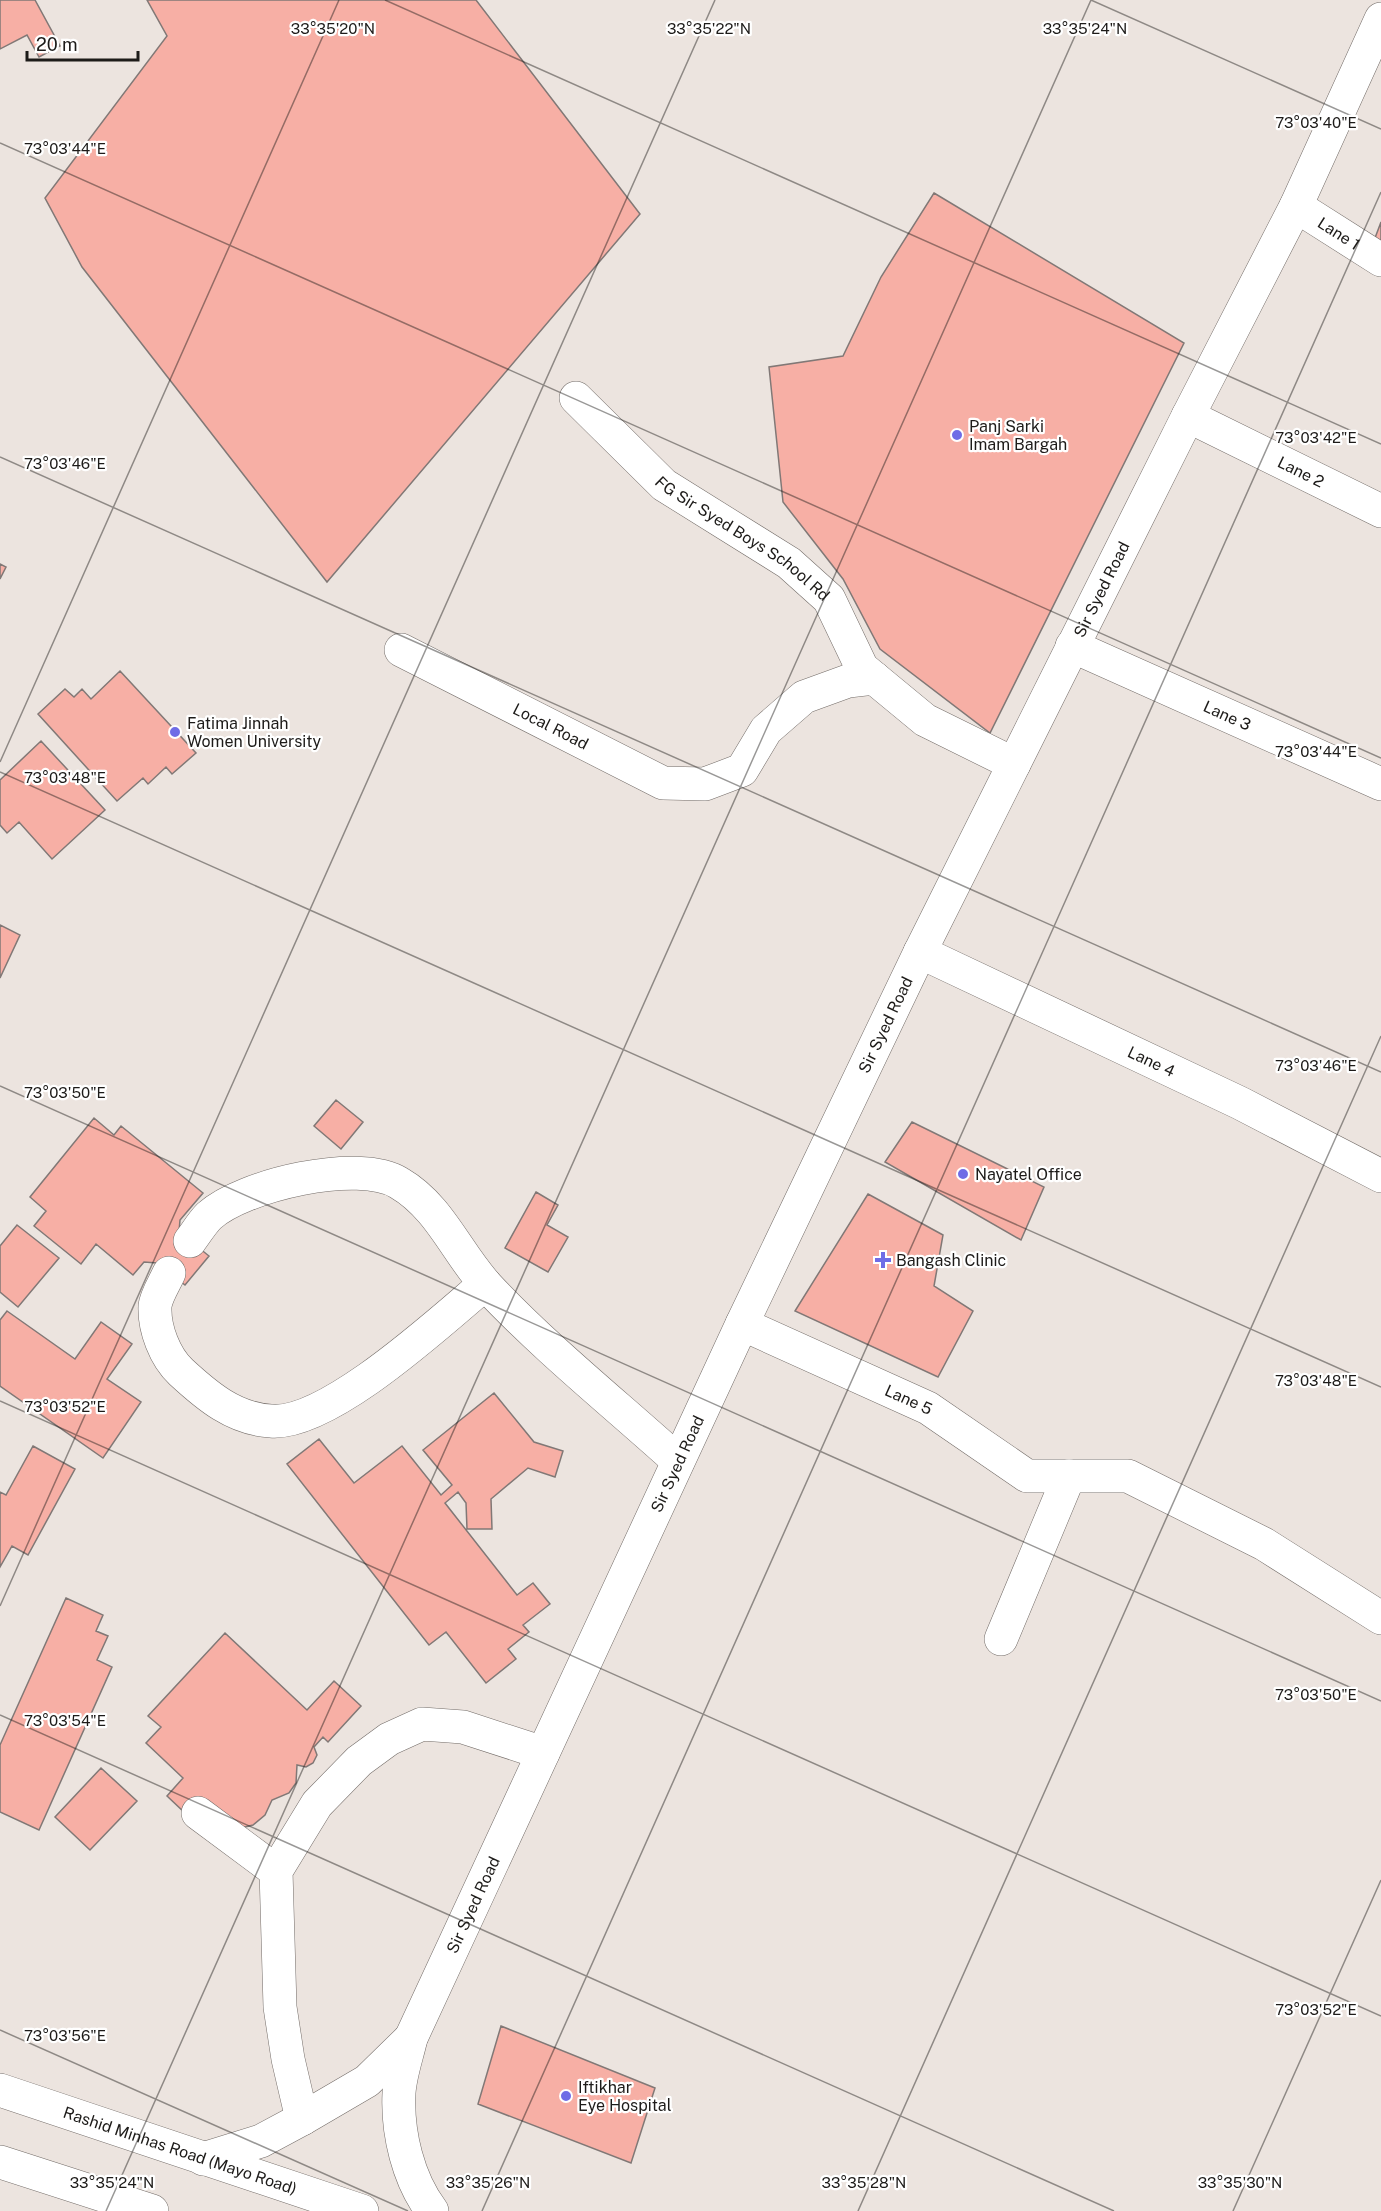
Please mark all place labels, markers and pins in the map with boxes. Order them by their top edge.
place label: Panj Sarki Imam Bargah [969,417,1067,454]
marker: Panj Sarki Imam Bargah [950,428,964,442]
place label: Fatima Jinnah Women University [187,714,321,751]
marker: Fatima Jinnah Women University [168,725,182,739]
place label: Nayatel Office [975,1165,1082,1184]
marker: Nayatel Office [956,1167,970,1181]
marker: Bangash Clinic [874,1251,892,1269]
place label: Bangash Clinic [896,1251,1006,1270]
place label: Iftikhar Eye Hospital [578,2078,672,2115]
marker: Iftikhar Eye Hospital [559,2089,573,2103]

